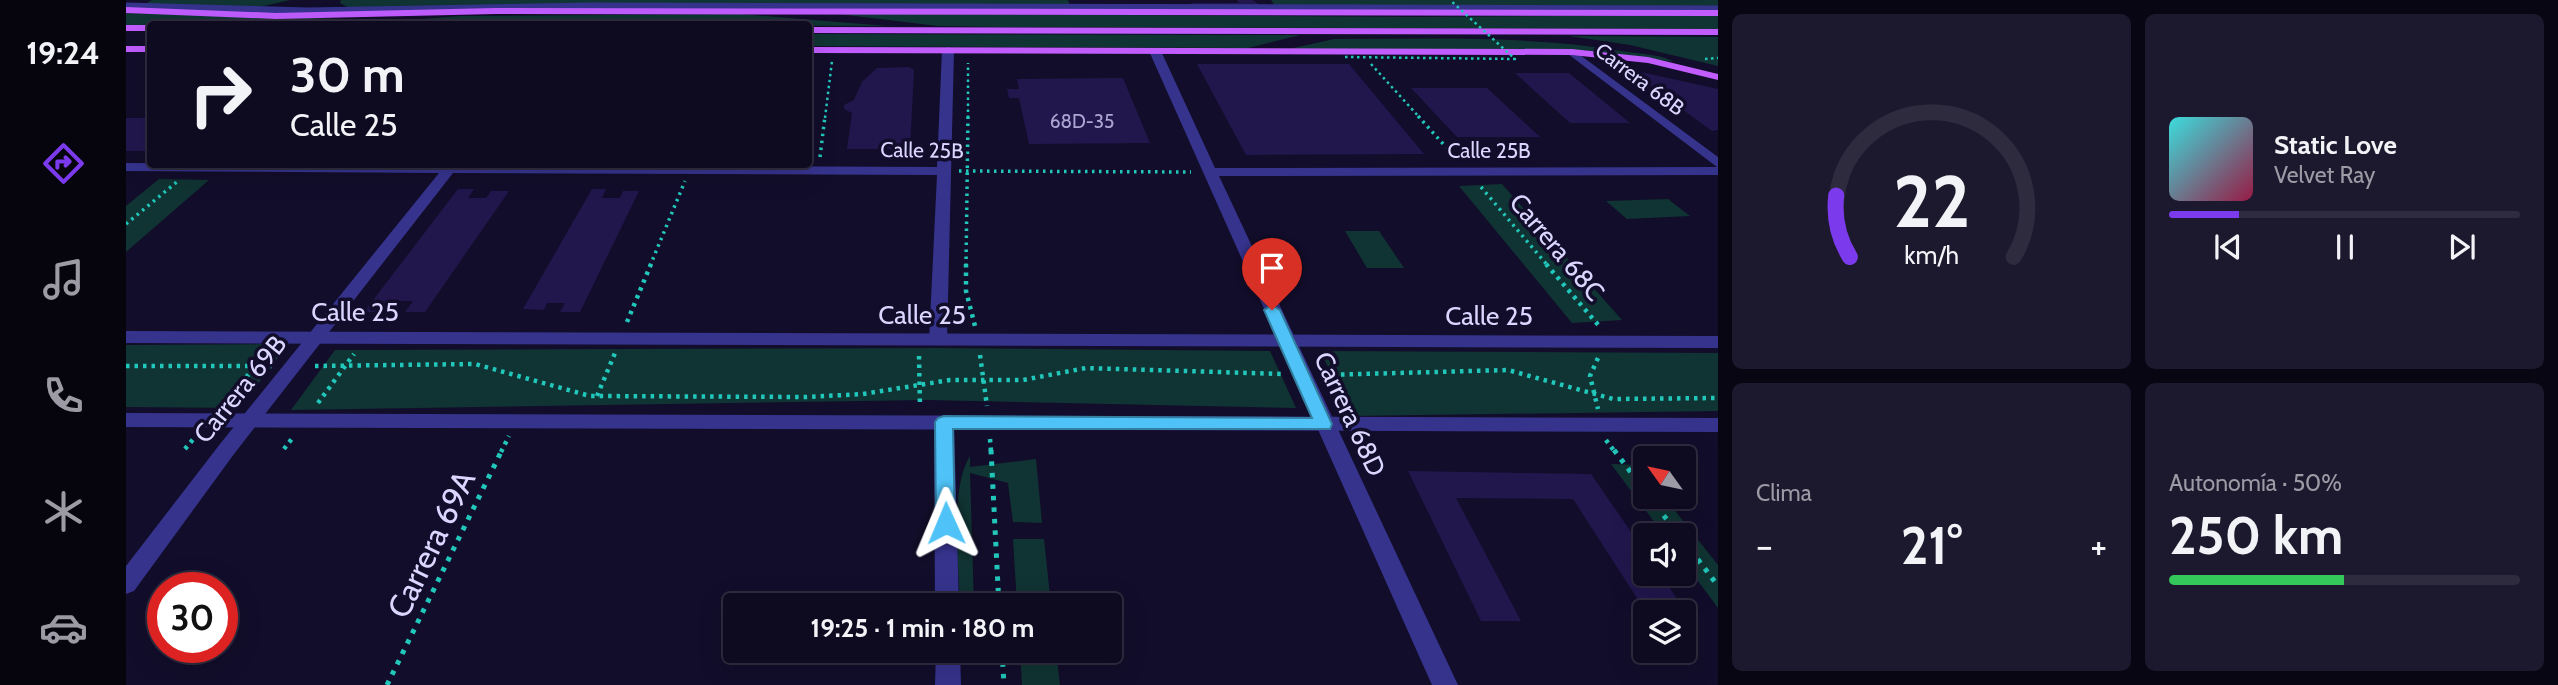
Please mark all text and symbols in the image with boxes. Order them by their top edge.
text: 19:24 [26,33,100,72]
street label: Carrera 68B [1590,37,1690,121]
text: 30 m [290,45,405,104]
icon: right [175,49,266,140]
text: Calle 25 [290,105,398,144]
house number: 68D-35 [1050,110,1114,133]
text: Static Love [2274,129,2397,161]
street label: Calle 25B [880,137,964,163]
street label: Calle 25B [1447,138,1531,163]
icon: directions [39,139,88,188]
text: 22 [1893,158,1970,246]
text: Velvet Ray [2274,161,2375,189]
street label: Carrera 68C [1503,187,1611,307]
icon: previous [2209,228,2247,266]
icon: pause [2326,228,2364,266]
icon: next [2443,228,2481,266]
pin [1242,238,1302,310]
text: km/h [1904,240,1959,270]
icon: arrive [1253,249,1291,287]
icon: music [39,255,88,304]
street label: Calle 25 [311,296,399,328]
street label: Calle 25 [878,299,966,331]
street label: Calle 25 [1445,300,1533,332]
street label: Carrera 69B [187,329,293,449]
street label: Carrera 68D [1307,347,1393,481]
icon: phone [39,371,88,420]
north arrow [1633,446,1696,509]
map controls [1633,446,1696,663]
street label: Carrera 69A [379,464,484,624]
text: Autonomía · 50% [2169,469,2342,497]
text: Clima [1756,479,1812,507]
position arrow [909,486,983,560]
icon: climate [39,487,88,536]
text: 250 km [2169,504,2343,567]
text: 21° [1901,514,1962,577]
text: − [1756,522,1773,569]
text: + [2090,522,2107,569]
button: sound [1633,523,1696,586]
speed limit sign: 30 [147,572,238,663]
button: layers [1633,600,1696,663]
icon: car [39,603,88,652]
text: 19:25 · 1 min · 180 m [811,612,1034,644]

